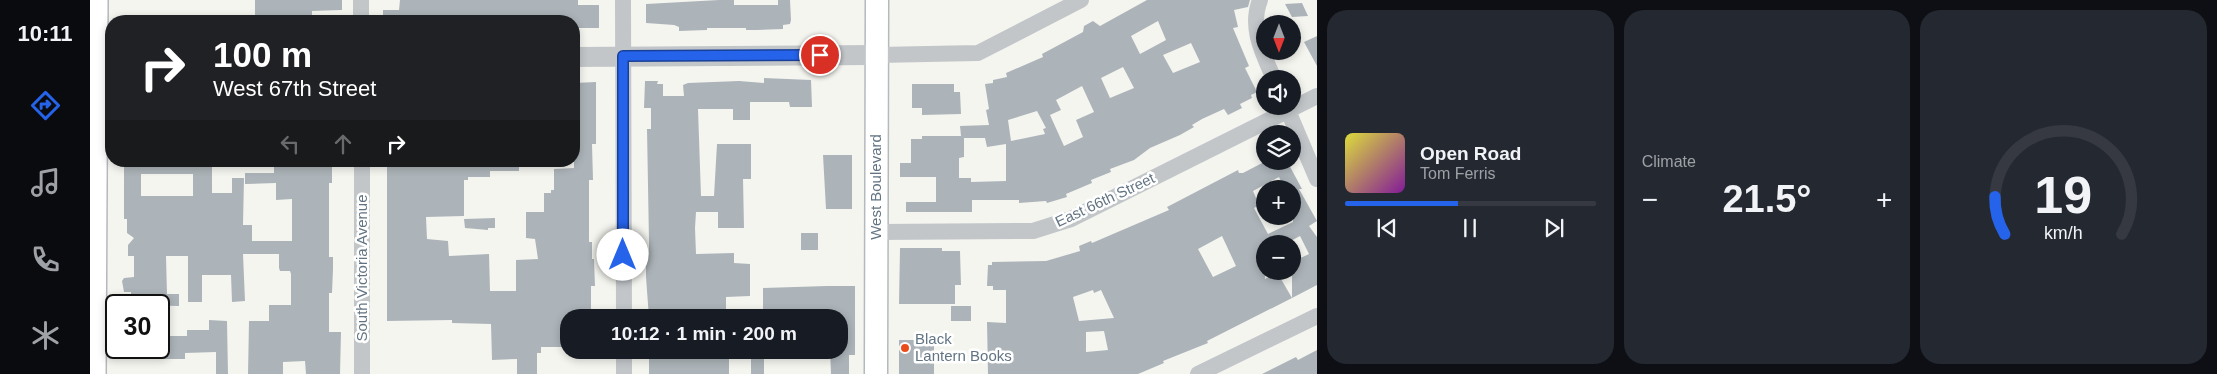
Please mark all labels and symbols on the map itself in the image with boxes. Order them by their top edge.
north arrow [1256,15,1301,60]
pin [799,34,841,76]
street label: West Boulevard [867,134,884,240]
street label: East 66th Street [1052,169,1158,230]
street label: South Victoria Avenue [353,194,370,342]
position arrow [596,228,648,280]
speed limit sign: 30 [105,294,170,359]
place label: Black Lantern Books [915,330,1012,364]
marker: Black Lantern Books [899,342,911,354]

